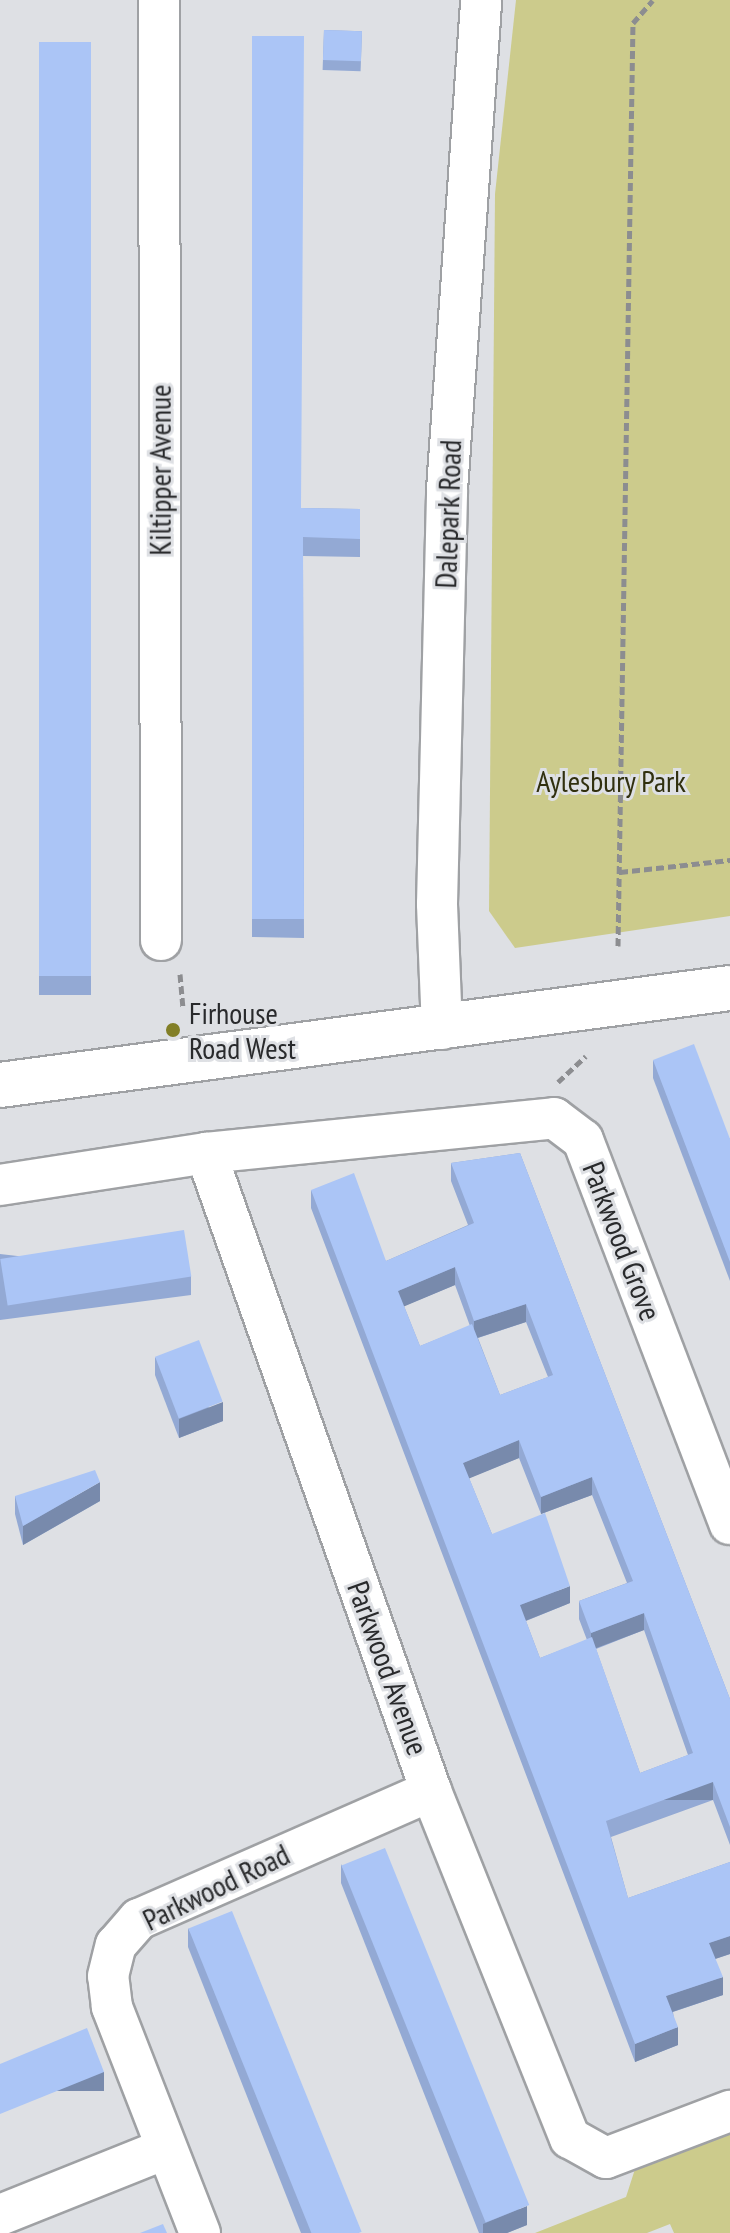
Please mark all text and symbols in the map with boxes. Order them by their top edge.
street label: Kiltipper Avenue [142,384,178,556]
street label: Dalepark Road [427,439,469,589]
park label: Aylesbury Park [536,763,686,799]
place label: Firhouse Road West [189,995,296,1066]
marker: Firhouse Road West [164,1021,182,1039]
street label: Parkwood Grove [575,1157,669,1325]
street label: Parkwood Avenue [340,1576,436,1760]
street label: Parkwood Road [137,1836,295,1938]

